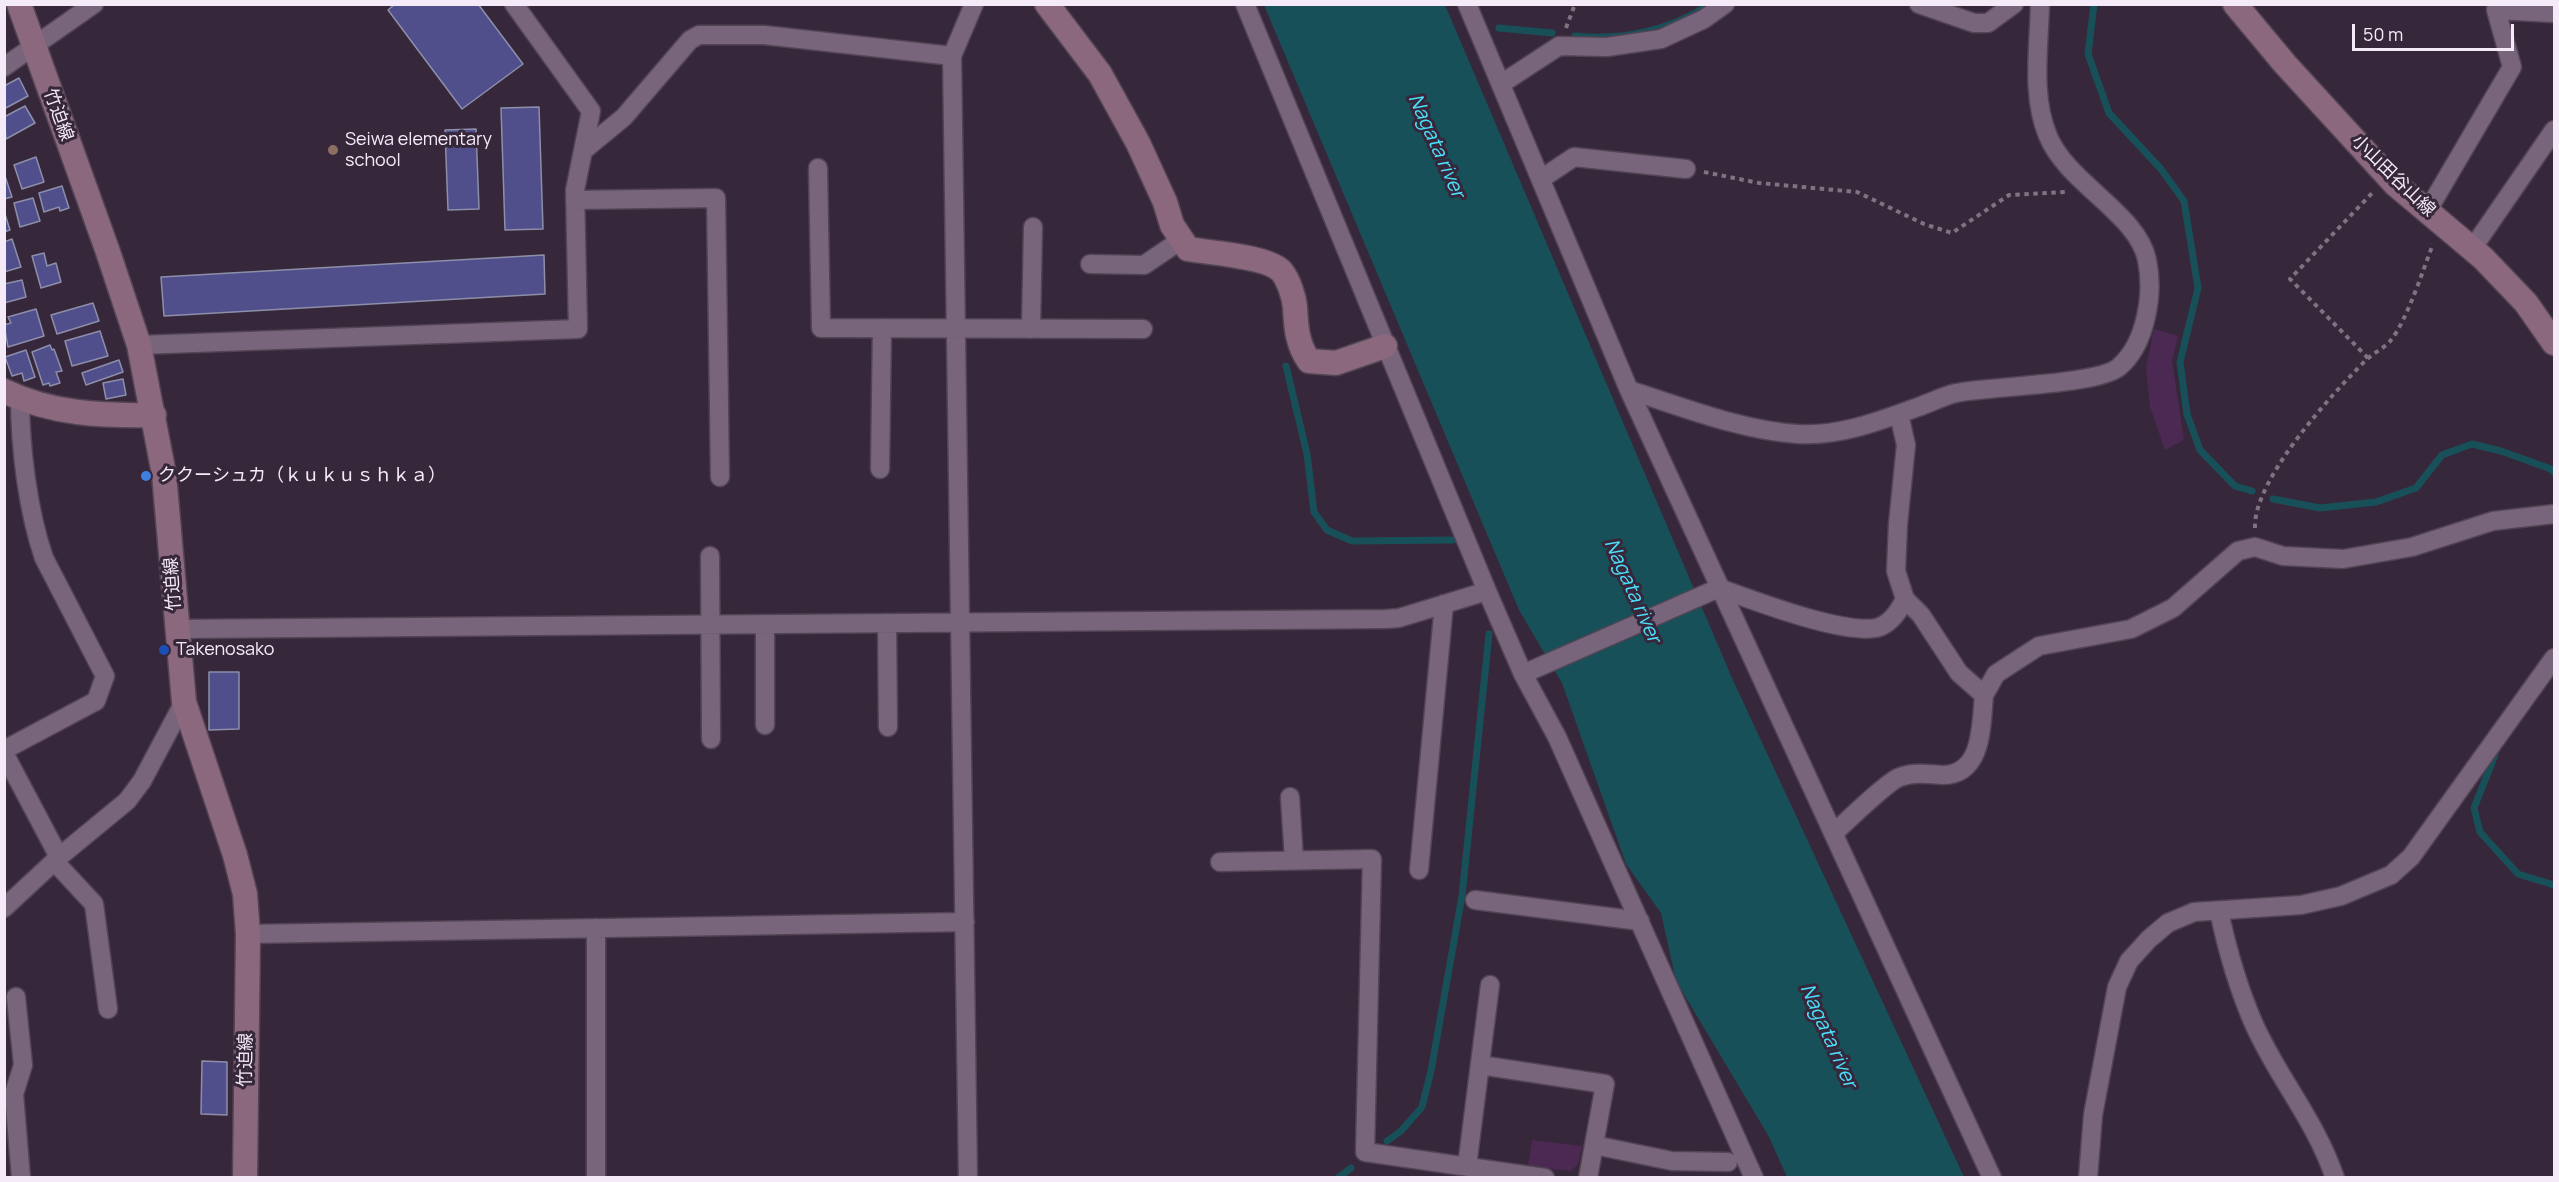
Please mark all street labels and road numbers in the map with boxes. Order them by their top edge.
street label: 竹迫線 [39,86,77,144]
street label: 小山田谷山線 [2347,131,2439,221]
street label: 竹迫線 [160,556,186,612]
street label: 竹迫線 [235,1033,257,1087]

